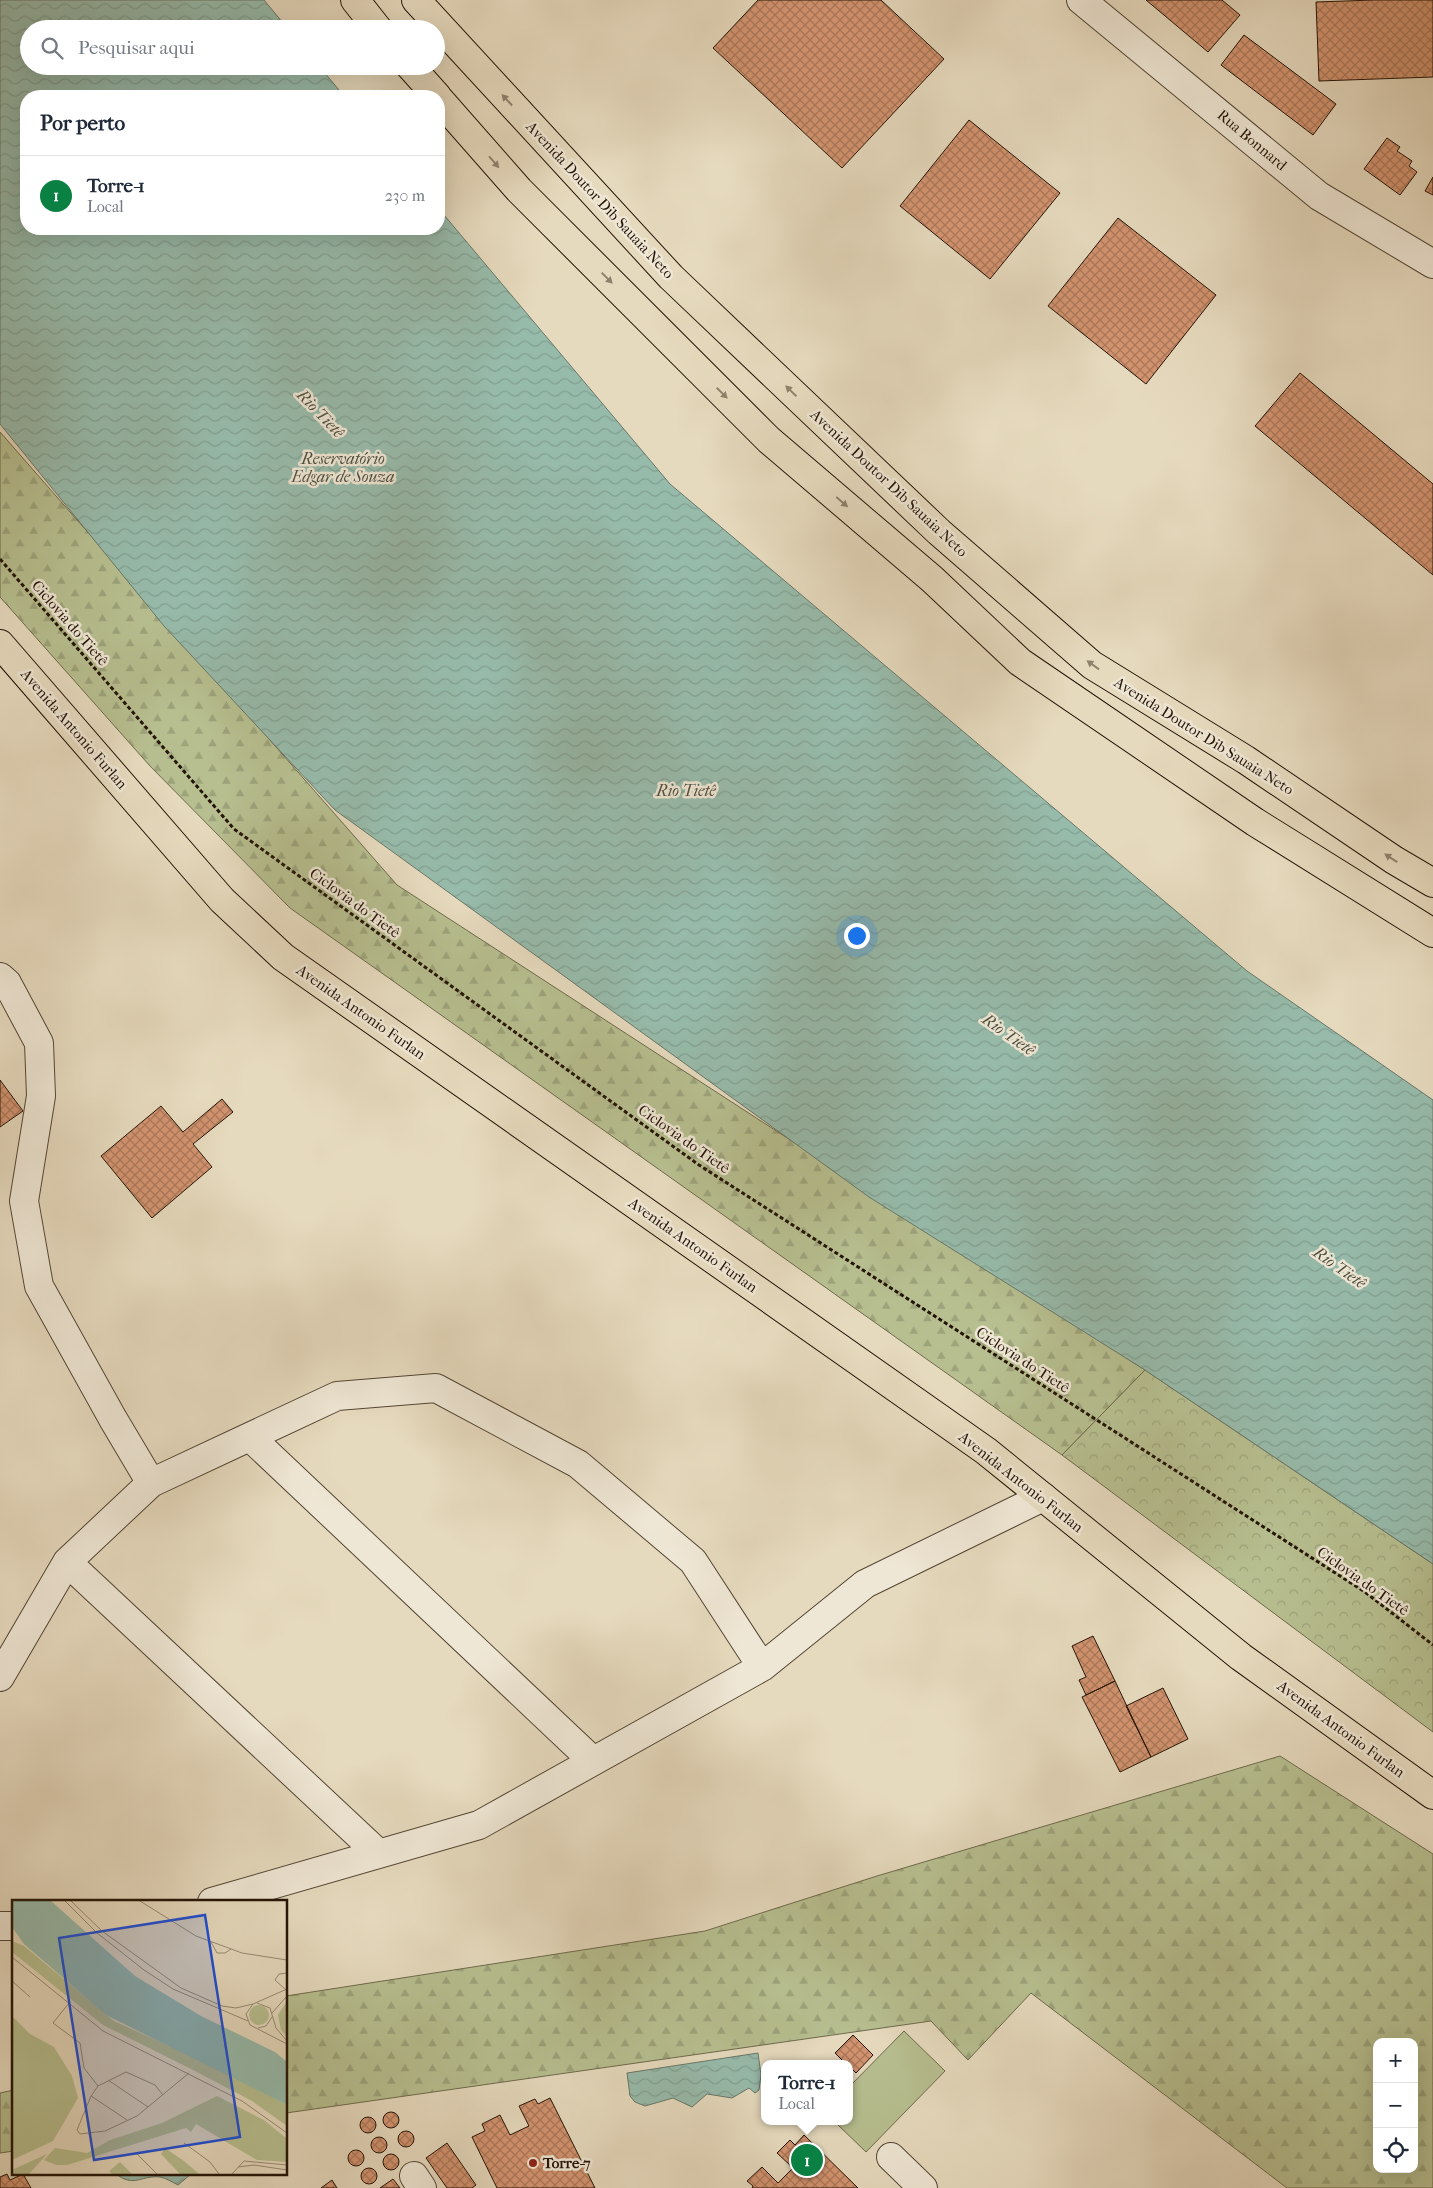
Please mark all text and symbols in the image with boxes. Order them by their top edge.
search box [20,20,445,75]
icon: search [38,34,66,62]
text: Pesquisar aqui [78,37,195,59]
one-way arrow [501,94,513,106]
street label: Rua Bonnard [1214,106,1291,175]
text: Por perto [40,111,125,135]
street label: Avenida Doutor Dib Sauaia Neto [522,117,678,283]
one-way arrow [488,155,500,167]
text: Torre-1 [87,175,145,197]
text: 1 [53,186,59,205]
text: 230 m [385,186,425,205]
text: Local [87,197,124,216]
one-way arrow [601,272,613,284]
water label: Rio Tietê [292,385,349,442]
one-way arrow [786,385,798,397]
one-way arrow [716,387,728,399]
street label: Avenida Doutor Dib Sauaia Neto [806,405,972,561]
water label: Reservatório Edgar de Souza [291,449,394,486]
one-way arrow [836,496,848,508]
street label: Ciclovia do Tietê [28,576,112,670]
one-way arrow [1087,660,1100,670]
street label: Avenida Antonio Furlan [16,665,131,793]
street label: Avenida Doutor Dib Sauaia Neto [1110,673,1297,799]
water label: Rio Tietê [655,781,717,800]
one-way arrow [1385,853,1398,863]
street label: Ciclovia do Tietê [306,864,404,942]
your location [844,923,870,949]
street label: Avenida Antonio Furlan [292,960,429,1063]
water label: Rio Tietê [978,1009,1040,1060]
street label: Ciclovia do Tietê [635,1101,734,1178]
street label: Avenida Antonio Furlan [624,1193,761,1296]
water label: Rio Tietê [1309,1242,1371,1293]
street label: Ciclovia do Tietê [973,1323,1074,1397]
street label: Avenida Antonio Furlan [954,1427,1087,1536]
street label: Ciclovia do Tietê [1314,1543,1413,1620]
street label: Avenida Antonio Furlan [1273,1676,1408,1781]
inset map [12,1900,288,2176]
map controls [1373,2038,1418,2173]
button: + [1373,2038,1418,2083]
popup [761,2060,853,2125]
text: Torre-1 [778,2072,836,2094]
button: − [1373,2083,1418,2128]
text: Local [778,2094,815,2113]
button: locate [1373,2128,1418,2173]
pin: 1 [791,2141,823,2179]
place label: Torre-7 [542,2154,591,2172]
marker: Torre-7 [527,2157,539,2169]

